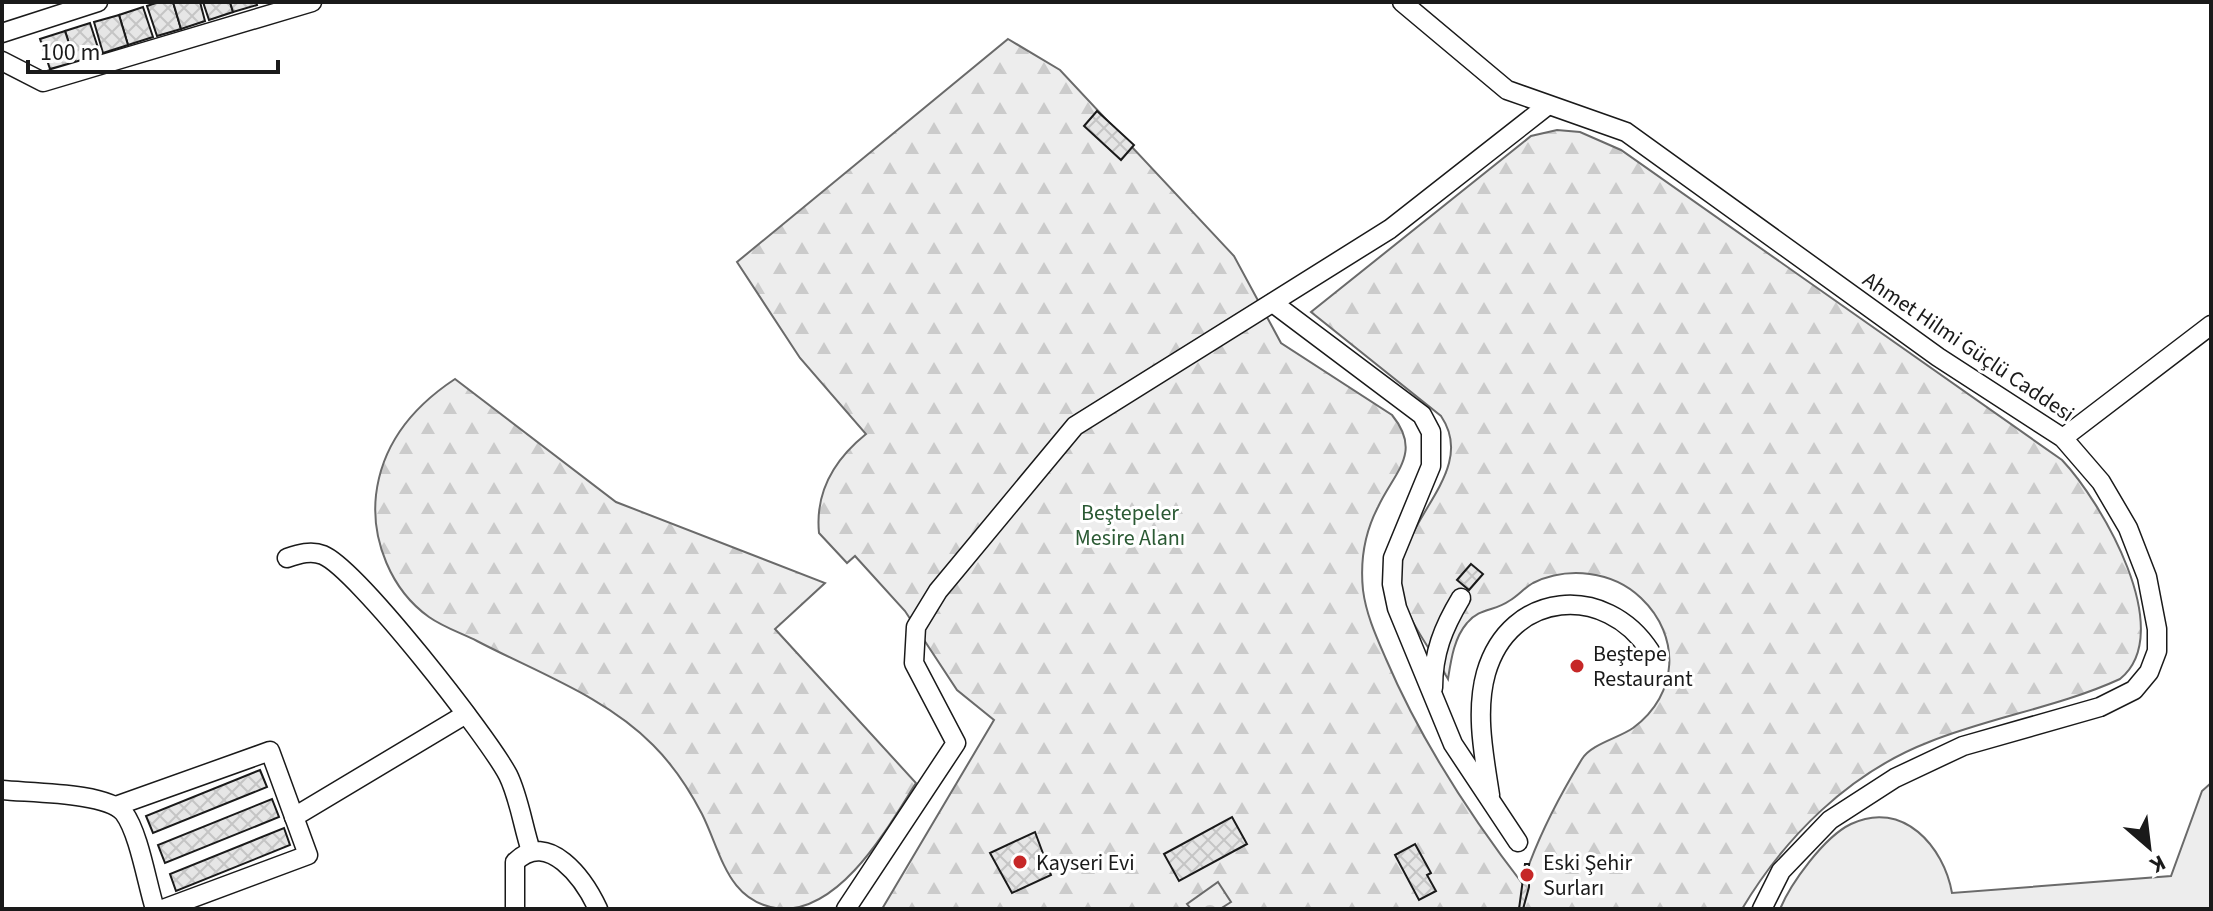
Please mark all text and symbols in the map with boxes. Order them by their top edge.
scale bar [28,24,278,74]
text: 100 m [40,35,100,70]
street label: Ahmet Hilmi Güçlü Caddesi [1856,264,2081,430]
park label: Beştepeler Mesire Alanı [1075,497,1185,554]
place label: Beştepe Restaurant [1593,638,1693,695]
marker: Beştepe Restaurant [1568,657,1586,675]
north arrow [2109,807,2189,887]
text: K [2144,846,2171,881]
place label: Kayseri Evi [1036,847,1135,879]
place label: Eski Şehir Surları [1543,847,1633,904]
marker: Kayseri Evi [1011,853,1029,871]
marker: Eski Şehir Surları [1518,866,1536,884]

